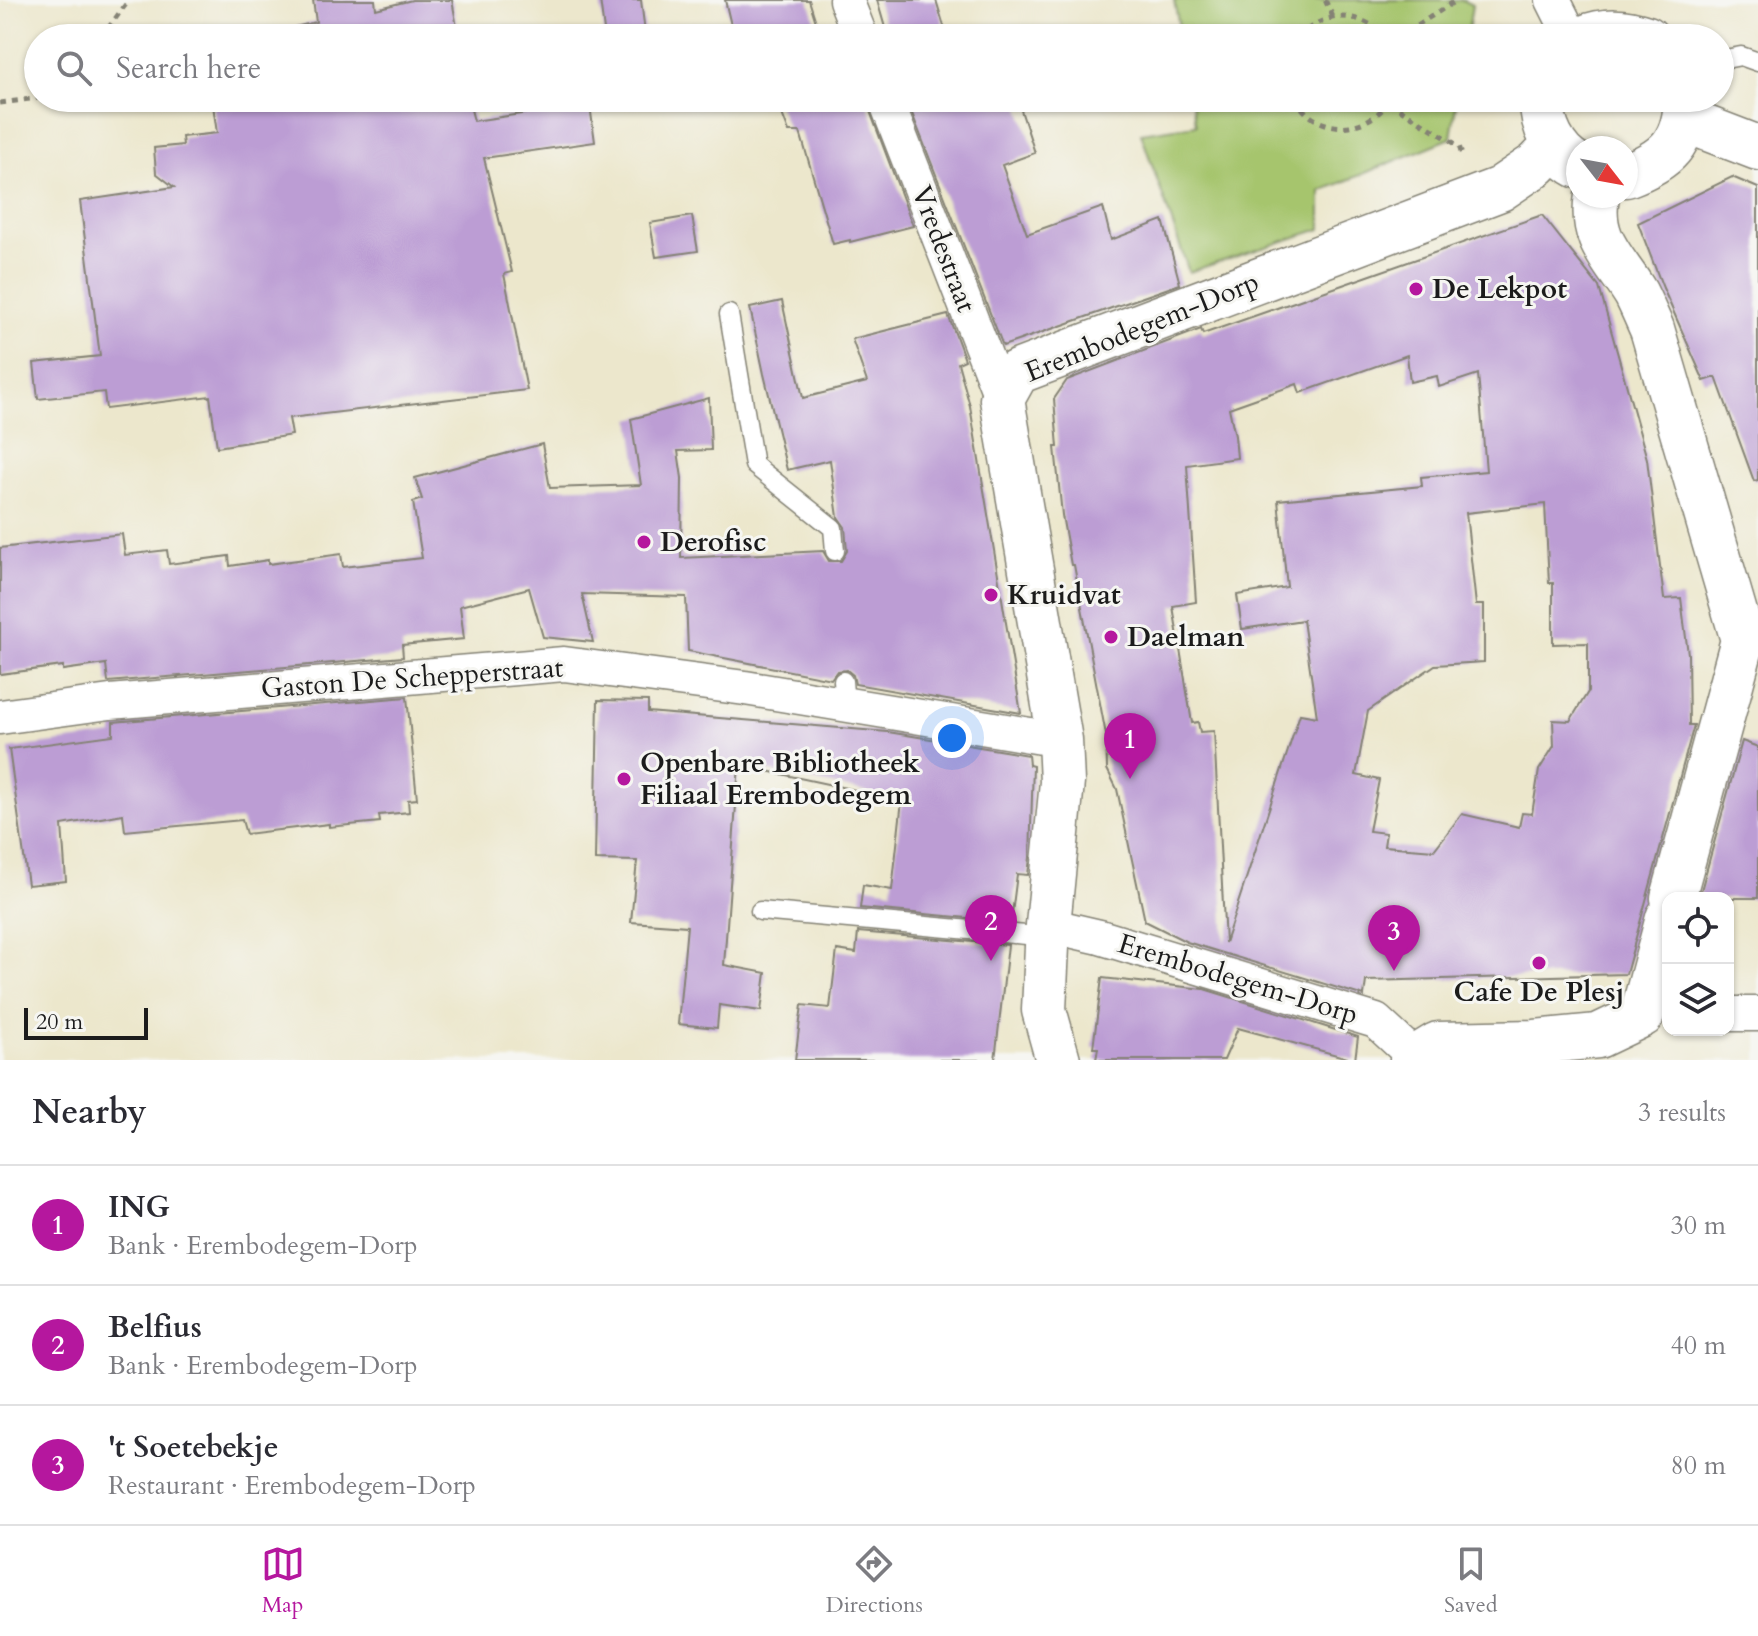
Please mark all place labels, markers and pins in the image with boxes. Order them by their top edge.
place label: De Lekpot [1432,270,1567,308]
marker: De Lekpot [1407,280,1425,298]
place label: Derofisc [660,523,766,561]
marker: Derofisc [635,533,653,551]
place label: Kruidvat [1007,576,1121,614]
marker: Kruidvat [982,586,1000,604]
place label: Daelman [1127,618,1245,656]
marker: Daelman [1102,628,1120,646]
pin: 1 [1104,713,1156,779]
place label: Openbare Bibliotheek Filiaal Erembodegem [640,744,920,814]
marker: Openbare Bibliotheek Filiaal Erembodegem [615,770,633,788]
pin: 2 [965,895,1017,961]
pin: 3 [1368,905,1420,971]
marker: Cafe De Plesj [1530,954,1548,972]
place label: Cafe De Plesj [1453,973,1625,1011]

